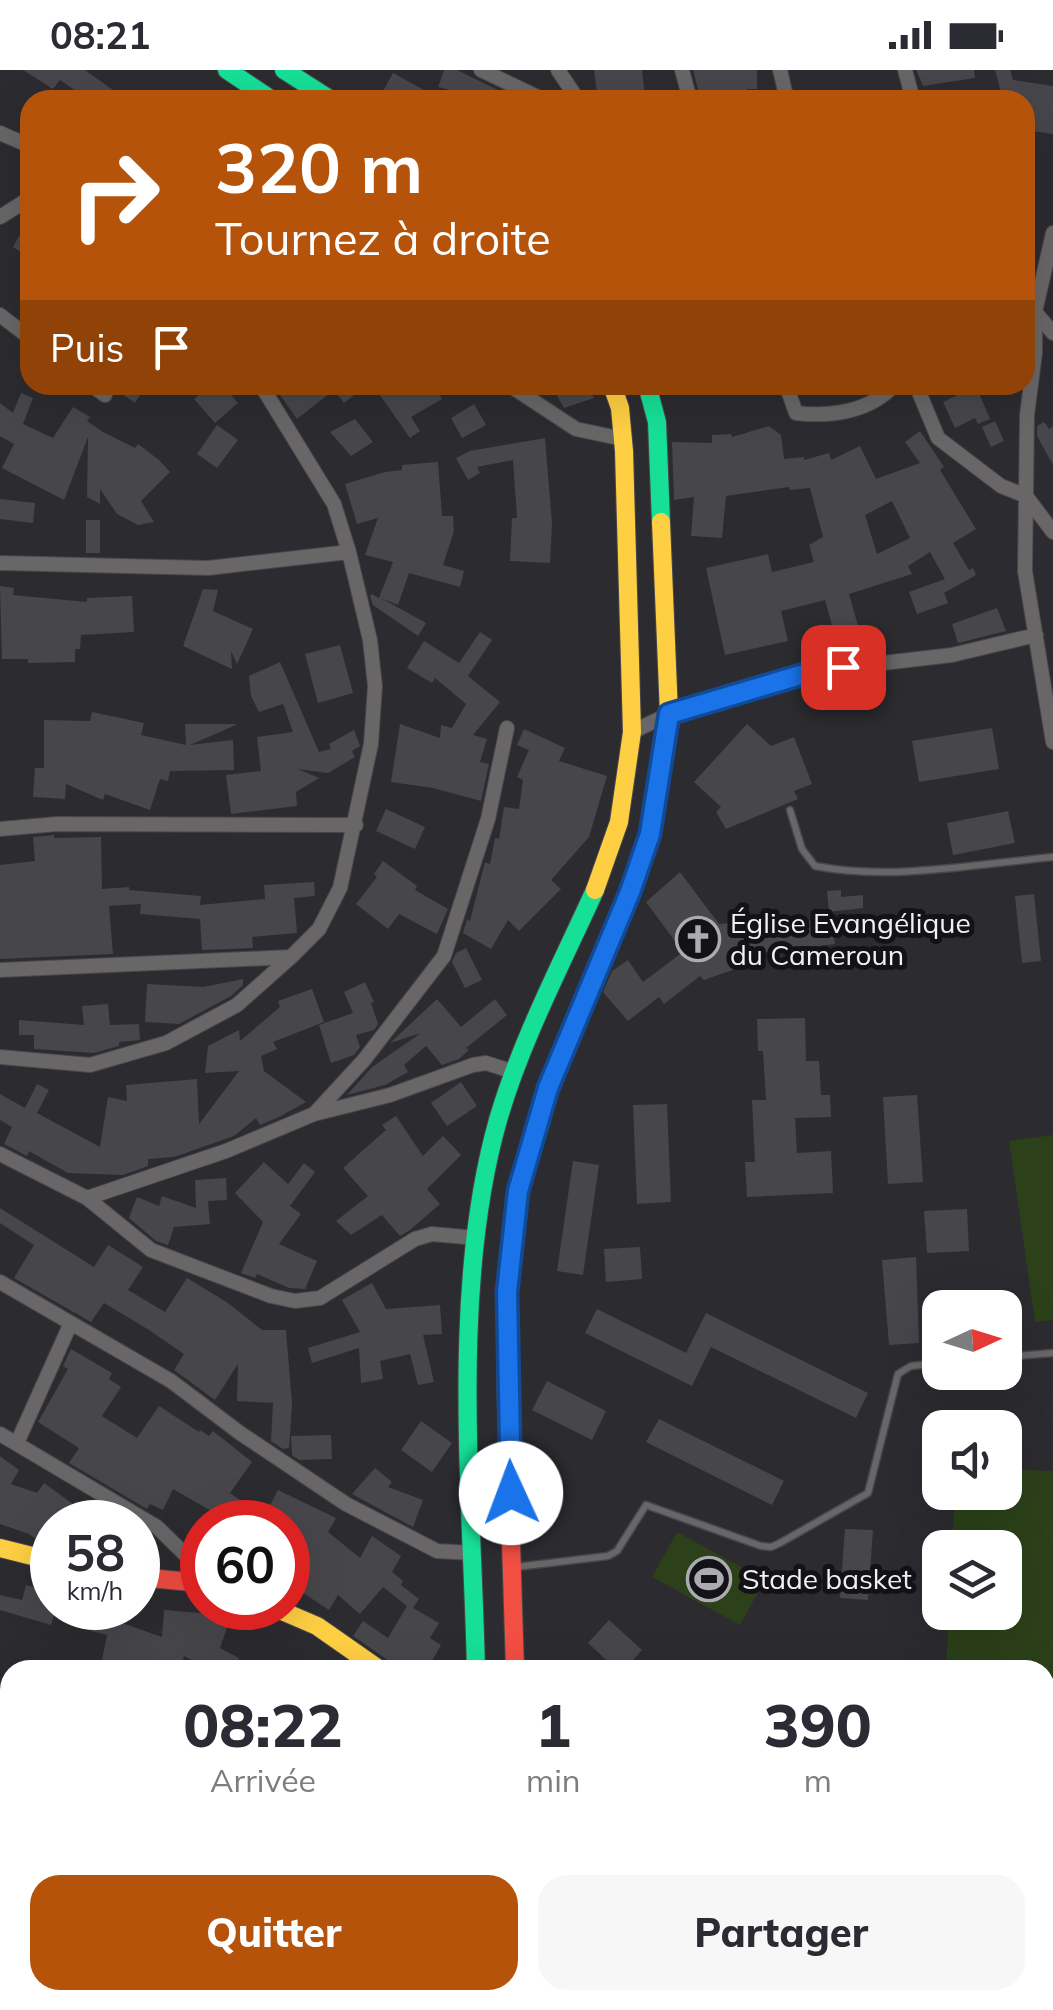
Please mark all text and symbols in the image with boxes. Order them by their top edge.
text: 08:21 [50,11,151,59]
text: 320 m [215,123,423,211]
icon: right [50,130,180,260]
text: Tournez à droite [215,210,551,266]
icon: arrive [144,320,199,375]
text: Puis [50,324,124,372]
pin [801,625,886,710]
icon: arrive [816,640,871,695]
place label: Église Evangélique du Cameroun [730,905,971,972]
church icon: Église Evangélique du Cameroun [675,916,721,962]
north arrow [922,1290,1022,1390]
map controls [922,1290,1022,1630]
button: sound [922,1410,1022,1510]
position arrow [459,1441,563,1545]
speed limit sign: 60 [180,1500,310,1630]
text: 58 [65,1521,125,1584]
button: layers [922,1530,1022,1630]
sports icon: Stade basket [686,1556,732,1602]
place label: Stade basket [742,1561,912,1596]
text: km/h [67,1575,123,1606]
text: 08:22 [183,1687,343,1762]
text: 1 [535,1687,571,1762]
text: 390 [764,1687,872,1762]
text: Arrivée [210,1760,316,1800]
text: min [526,1760,581,1800]
text: m [804,1760,832,1800]
button: Quitter [30,1875,518,1990]
button: Partager [538,1875,1025,1990]

